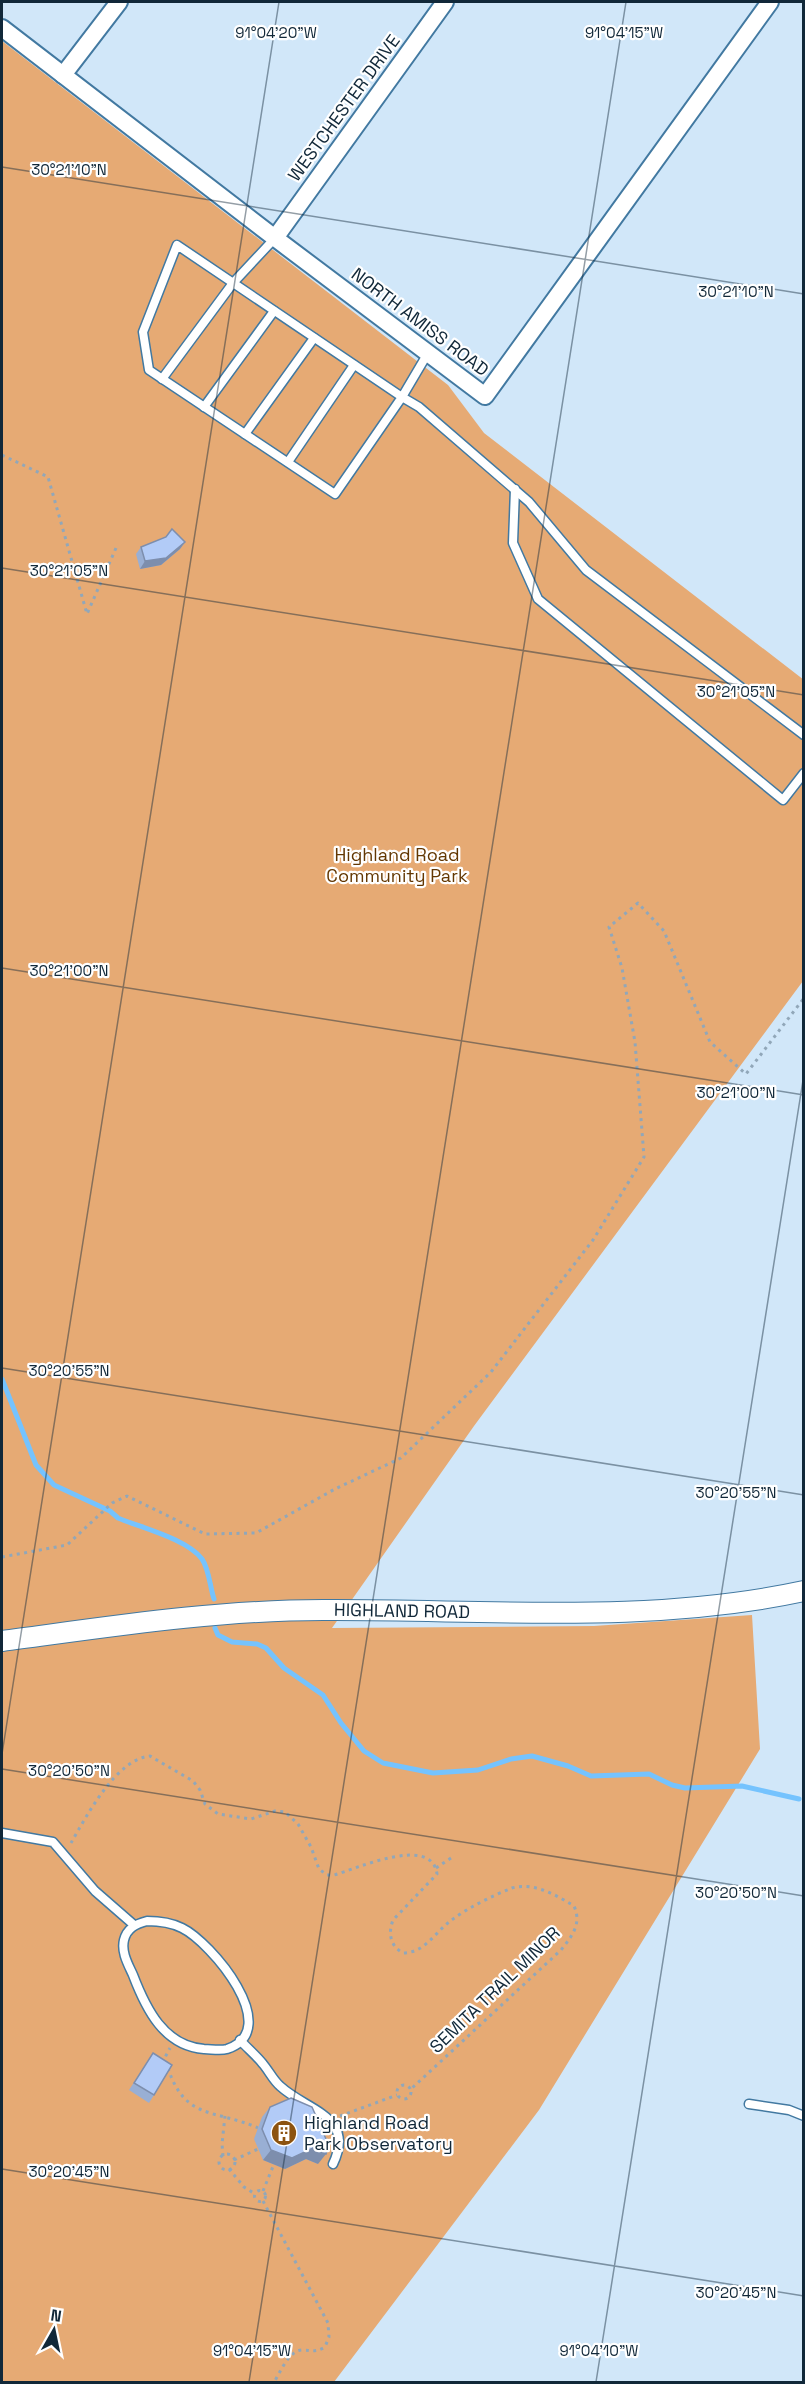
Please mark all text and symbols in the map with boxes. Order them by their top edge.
text: 91°04'20"W [235,23,317,42]
text: 91°04'15"W [585,23,663,42]
street label: WESTCHESTER DRIVE [283,30,405,186]
text: 30°21'10"N [31,160,107,179]
street label: NORTH AMISS ROAD [347,262,494,381]
text: 30°21'10"N [698,282,774,301]
text: 30°21'05"N [30,561,108,580]
text: 30°21'05"N [697,682,775,701]
park label: Highland Road Community Park [326,843,468,887]
text: 30°21'00"N [29,961,109,980]
text: 30°21'00"N [696,1083,776,1102]
text: 30°20'55"N [28,1361,110,1380]
text: 30°20'55"N [695,1483,777,1502]
street label: HIGHLAND ROAD [334,1598,470,1623]
text: 30°20'50"N [28,1761,110,1780]
text: 30°20'50"N [695,1883,777,1902]
street label: SEMITA TRAIL MINOR [425,1921,565,2058]
place label: Highland Road Park Observatory [304,2111,453,2155]
building icon: Highland Road Park Observatory [269,2118,299,2148]
text: 30°20'45"N [29,2162,109,2181]
text: 30°20'45"N [696,2283,776,2302]
north arrow [24,2300,84,2360]
text: N [49,2304,63,2327]
text: 91°04'15"W [213,2341,291,2360]
text: 91°04'10"W [560,2341,638,2360]

